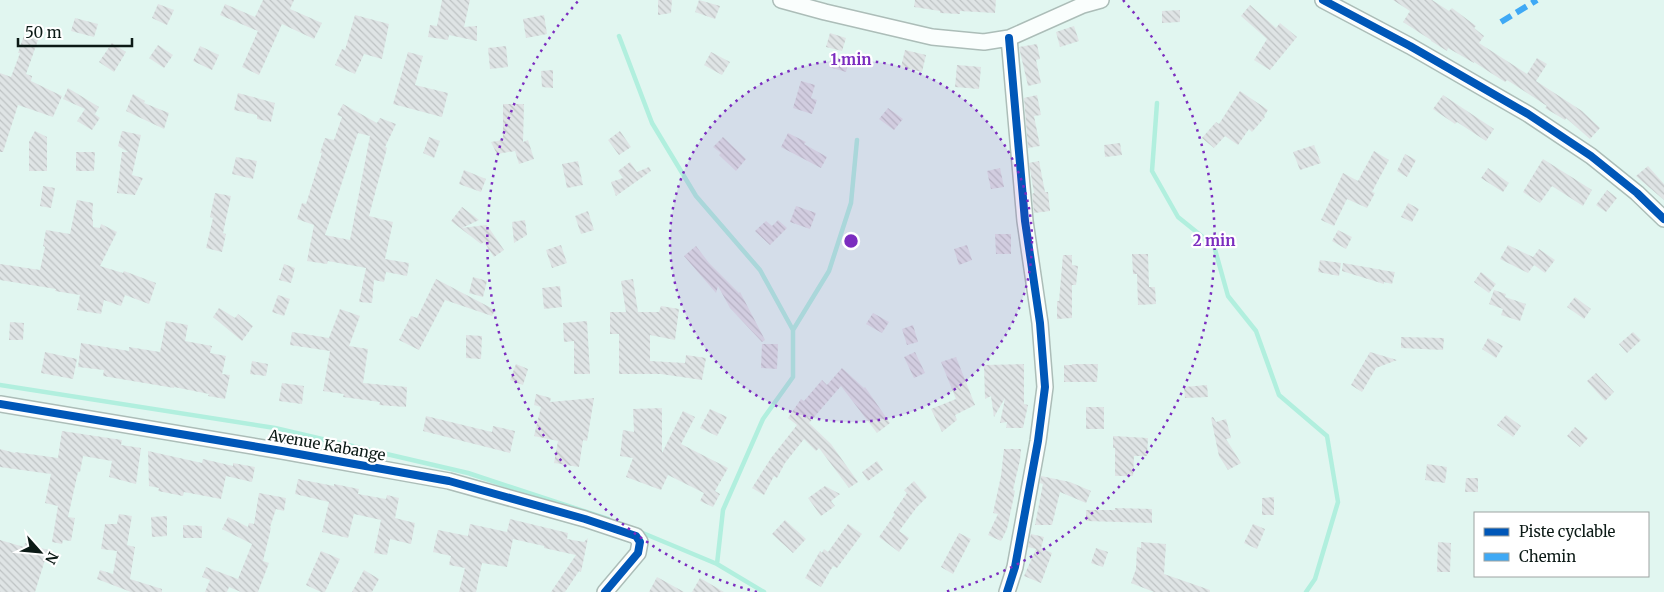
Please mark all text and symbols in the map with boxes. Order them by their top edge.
scale bar [18,15,131,47]
text: 50 m [25,23,62,42]
text: 1 min [831,50,871,69]
text: 2 min [1193,231,1235,250]
centre of rings [842,232,860,250]
street label: Avenue Kabange [266,425,387,465]
legend [1474,512,1649,577]
text: Piste cyclable [1519,522,1616,541]
north arrow [15,527,65,577]
text: Chemin [1519,547,1576,566]
text: N [41,549,62,567]

